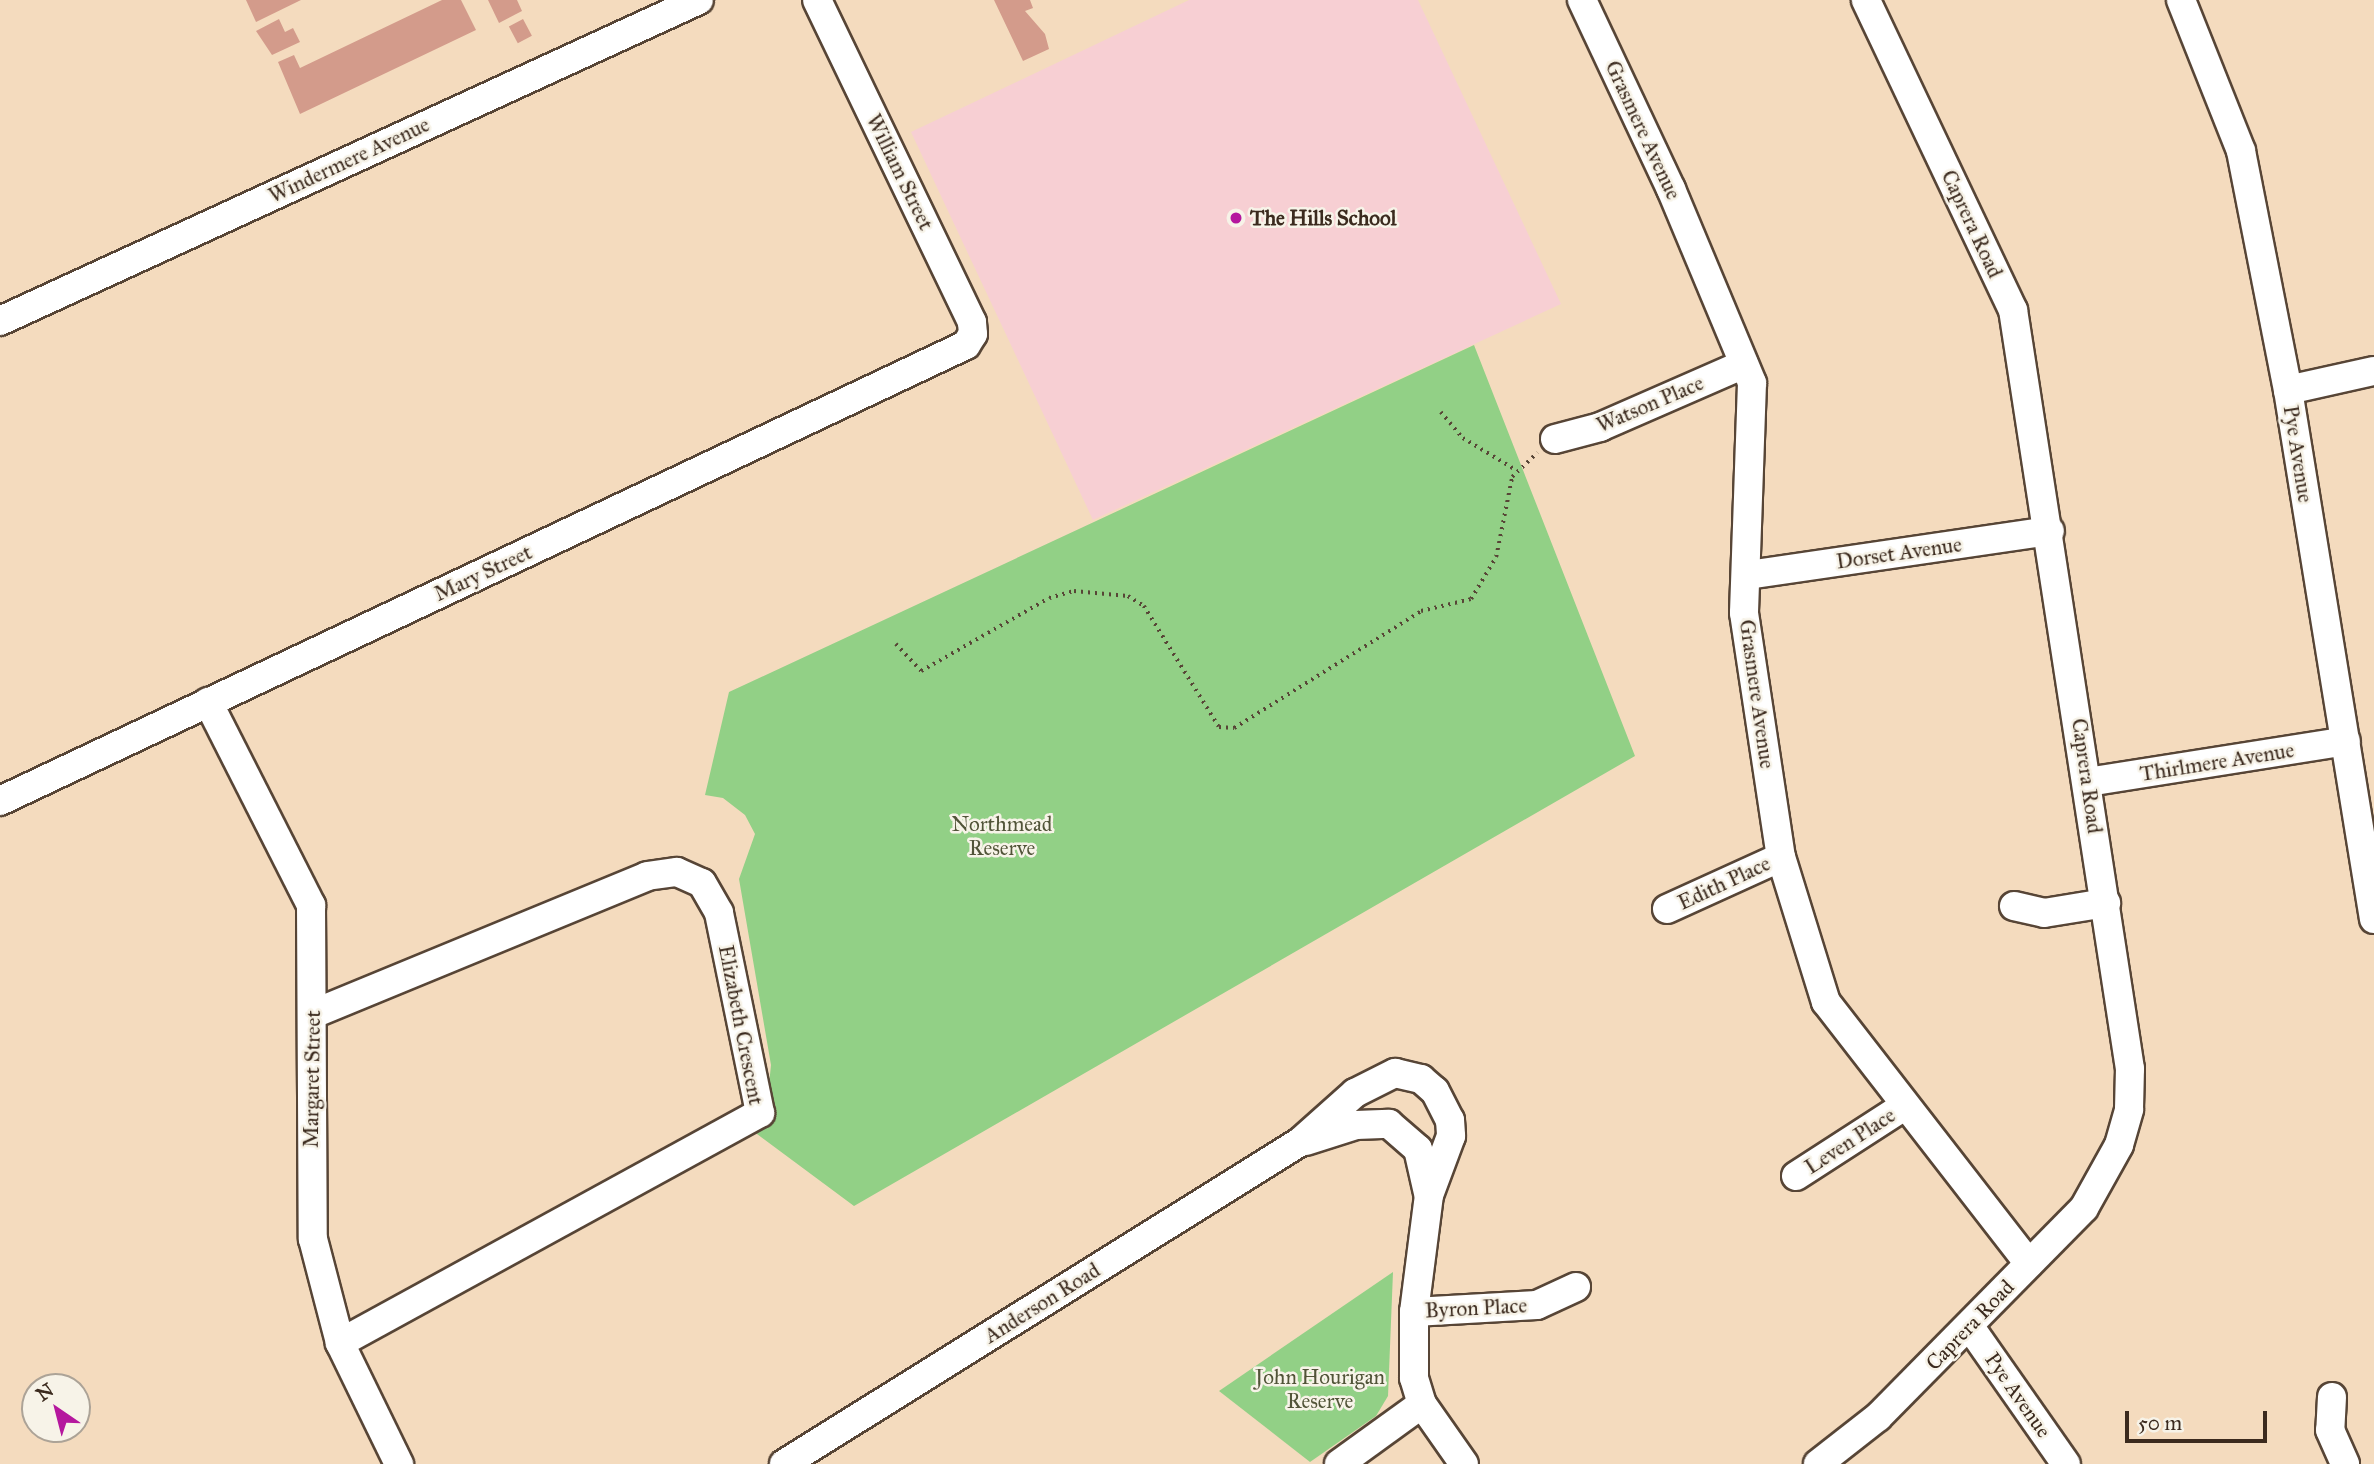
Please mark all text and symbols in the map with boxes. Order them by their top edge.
street label: Grasmere Avenue [1600,57,1686,203]
street label: William Street [861,110,939,234]
street label: Windermere Avenue [265,112,433,208]
street label: Caprera Road [1936,166,2008,282]
place label: The Hills School [1250,205,1396,231]
marker: The Hills School [1228,210,1244,226]
street label: Watson Place [1593,370,1707,438]
street label: Pye Avenue [2278,404,2318,504]
street label: Dorset Avenue [1835,532,1963,574]
street label: Mary Street [430,539,536,607]
street label: Grasmere Avenue [1734,618,1780,770]
street label: Caprera Road [2066,717,2108,835]
street label: Thirlmere Avenue [2138,737,2296,787]
park label: Northmead Reserve [952,811,1052,861]
street label: Edith Place [1674,851,1774,915]
street label: Elizabeth Crescent [713,943,769,1107]
street label: Margaret Street [298,1010,326,1148]
street label: Leven Place [1800,1102,1900,1180]
street label: Anderson Road [979,1257,1105,1349]
street label: Caprera Road [1921,1274,2019,1376]
street label: Byron Place [1424,1293,1528,1323]
street label: Pye Avenue [1980,1348,2056,1442]
park label: John Hourigan Reserve [1255,1364,1385,1414]
north arrow [21,1373,91,1443]
text: N [32,1378,58,1406]
scale bar [2129,1398,2271,1442]
text: 50 m [2138,1410,2182,1436]

